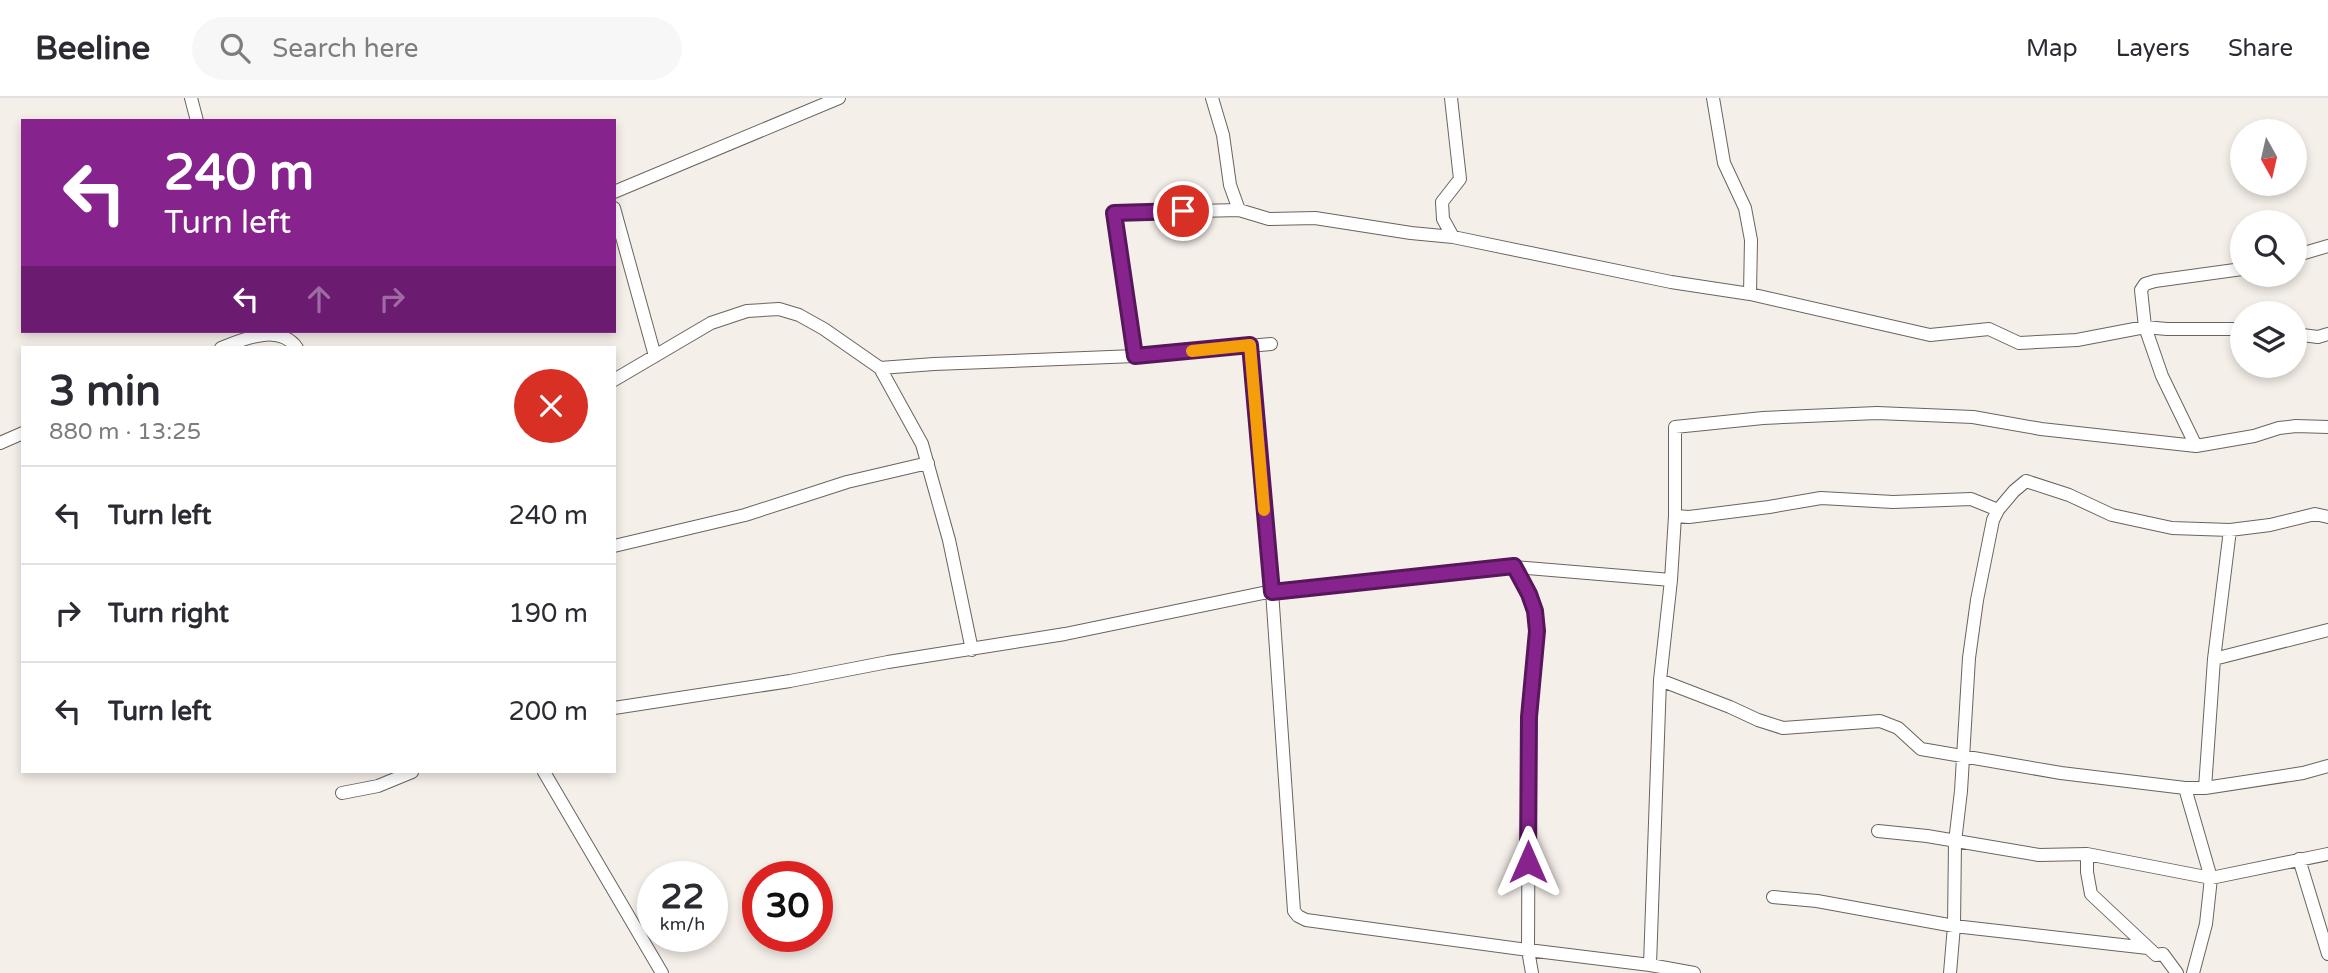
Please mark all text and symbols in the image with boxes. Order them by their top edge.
search box [192,17,682,80]
text: Beeline [35,29,150,68]
icon: search [216,29,254,67]
text: Search here [272,33,418,64]
text: Map [2026,34,2078,63]
text: Layers [2116,34,2190,63]
text: Share [2228,34,2293,63]
north arrow [2230,119,2306,196]
map controls [2230,119,2307,378]
text: 240 m [164,144,314,203]
icon: left [49,147,140,238]
pin [1153,181,1213,241]
icon: arrive [1164,192,1202,230]
text: Turn left [164,204,291,242]
button: search [2230,210,2307,287]
icon: left [227,280,265,318]
icon: ahead [300,280,338,318]
icon: right [373,280,411,318]
button: layers [2230,301,2307,378]
text: 3 min [49,366,161,417]
button: close [514,369,588,443]
text: 880 m · 13:25 [49,418,201,446]
icon: left [49,496,87,534]
text: Turn left [108,500,211,531]
text: 240 m [508,500,588,531]
icon: right [49,594,87,632]
text: Turn right [108,598,229,629]
text: 190 m [508,598,588,629]
icon: left [49,692,87,730]
text: Turn left [108,696,211,727]
text: 200 m [508,696,588,727]
position arrow [1491,825,1565,899]
speed limit sign: 30 [742,861,833,952]
text: 22 [661,876,704,918]
text: km/h [660,913,705,935]

